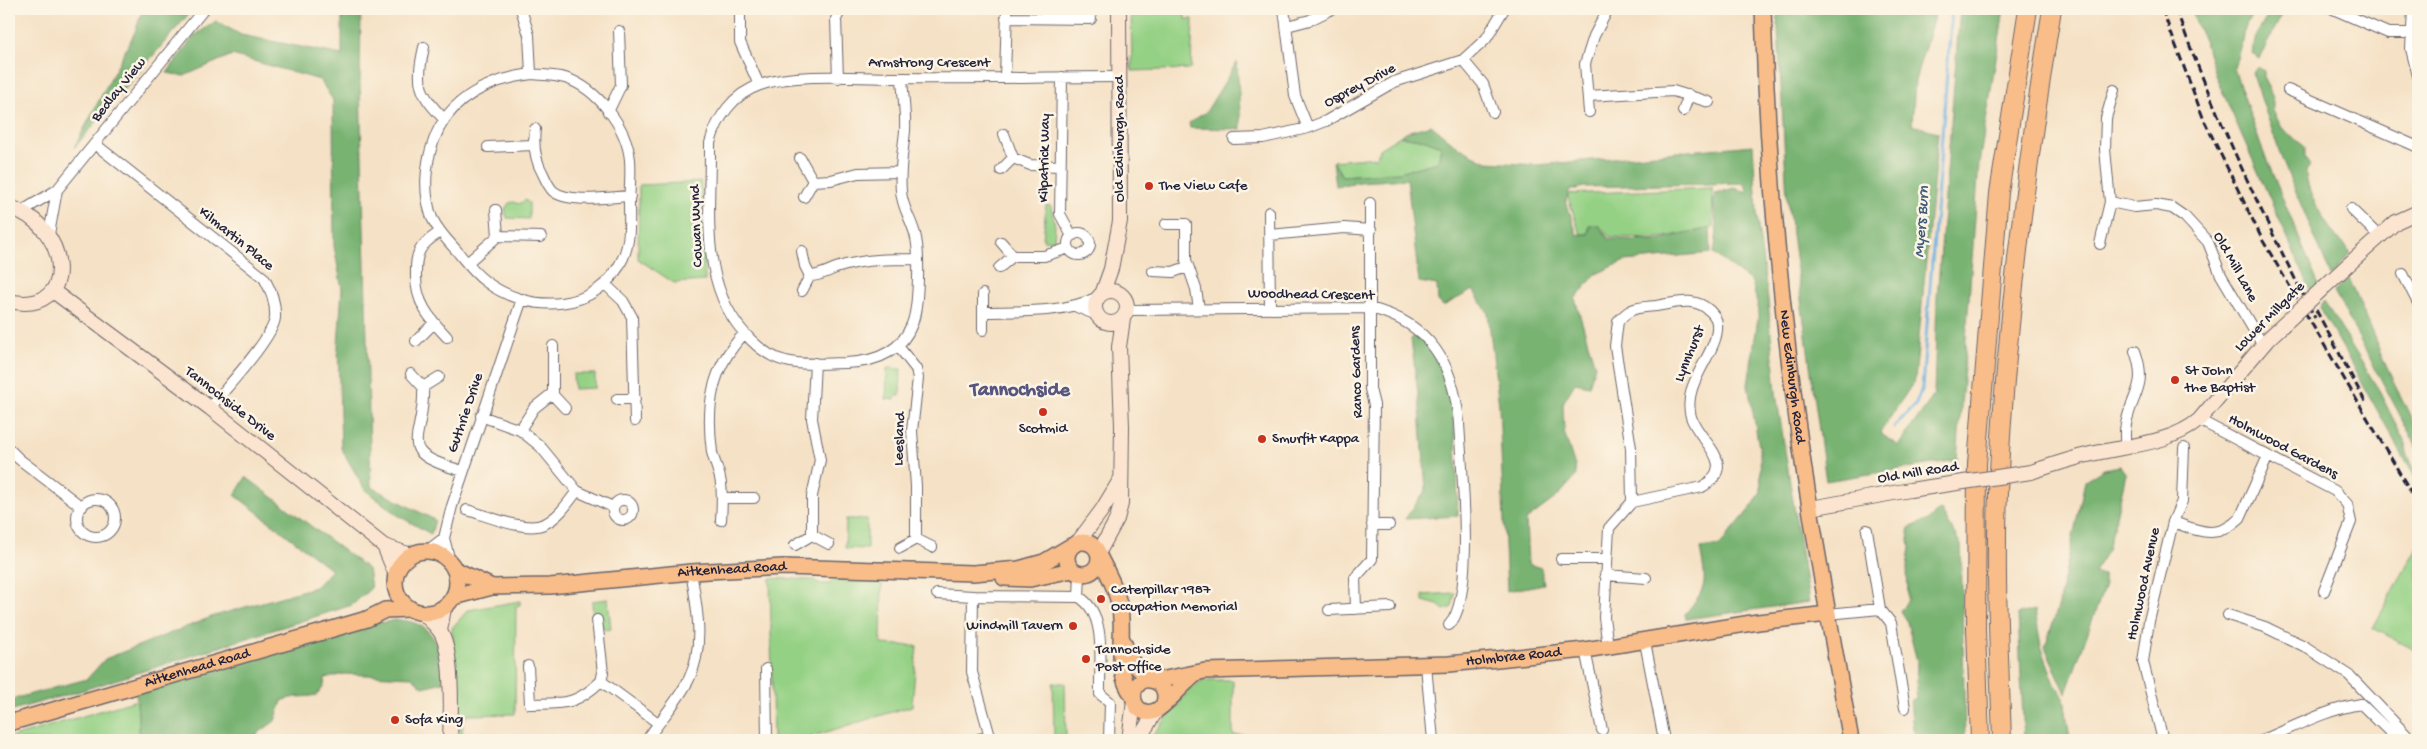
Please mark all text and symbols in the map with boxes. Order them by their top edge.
street label: Bedlay View [87,54,151,127]
street label: Armstrong Crescent [868,54,992,72]
street label: Osprey Drive [1321,59,1399,112]
street label: Old Edinburgh Road [1111,75,1129,202]
street label: Kilpatrick Way [1035,113,1055,203]
place label: The View Cafe [1158,177,1248,195]
marker: The View Cafe [1143,180,1155,192]
street label: Cowan Wynd [687,183,707,268]
water label: Myers Burn [1911,185,1935,258]
street label: Kilmartin Place [195,203,278,275]
street label: Old Mill Lane [2208,229,2262,305]
street label: Lower Millgate [2231,278,2309,356]
street label: Woodhead Crescent [1248,285,1376,305]
street label: New Edinburgh Road [1774,309,1809,446]
street label: Lynnhurst [1671,321,1710,385]
street label: Ranco Gardens [1346,325,1368,418]
street label: Tannochside Drive [180,362,279,445]
place label: St John the Baptist [2184,362,2257,397]
street label: Guthrie Drive [444,370,488,455]
marker: St John the Baptist [2169,374,2181,386]
district label: Tannochside [968,380,1070,403]
marker: Scotmid [1037,406,1049,418]
street label: Leesland [890,410,910,466]
street label: Holmwood Gardens [2225,410,2342,484]
place label: Scotmid [1019,420,1069,438]
place label: Smurfit Kappa [1272,430,1360,448]
marker: Smurfit Kappa [1256,433,1268,445]
street label: Old Mill Road [1876,458,1961,488]
street label: Holmwood Avenue [2123,526,2165,642]
street label: Aitkenhead Road [677,558,788,582]
place label: Caterpillar 1987 Occupation Memorial [1111,581,1238,616]
marker: Caterpillar 1987 Occupation Memorial [1095,593,1107,605]
place label: Windmill Tavern [966,617,1063,635]
marker: Windmill Tavern [1067,620,1079,632]
place label: Tannochside Post Office [1095,641,1171,676]
street label: Holmbrae Road [1465,643,1563,671]
street label: Aitkenhead Road [142,644,253,692]
marker: Tannochside Post Office [1080,653,1092,665]
place label: Sofa King [405,711,463,729]
marker: Sofa King [389,714,401,726]

